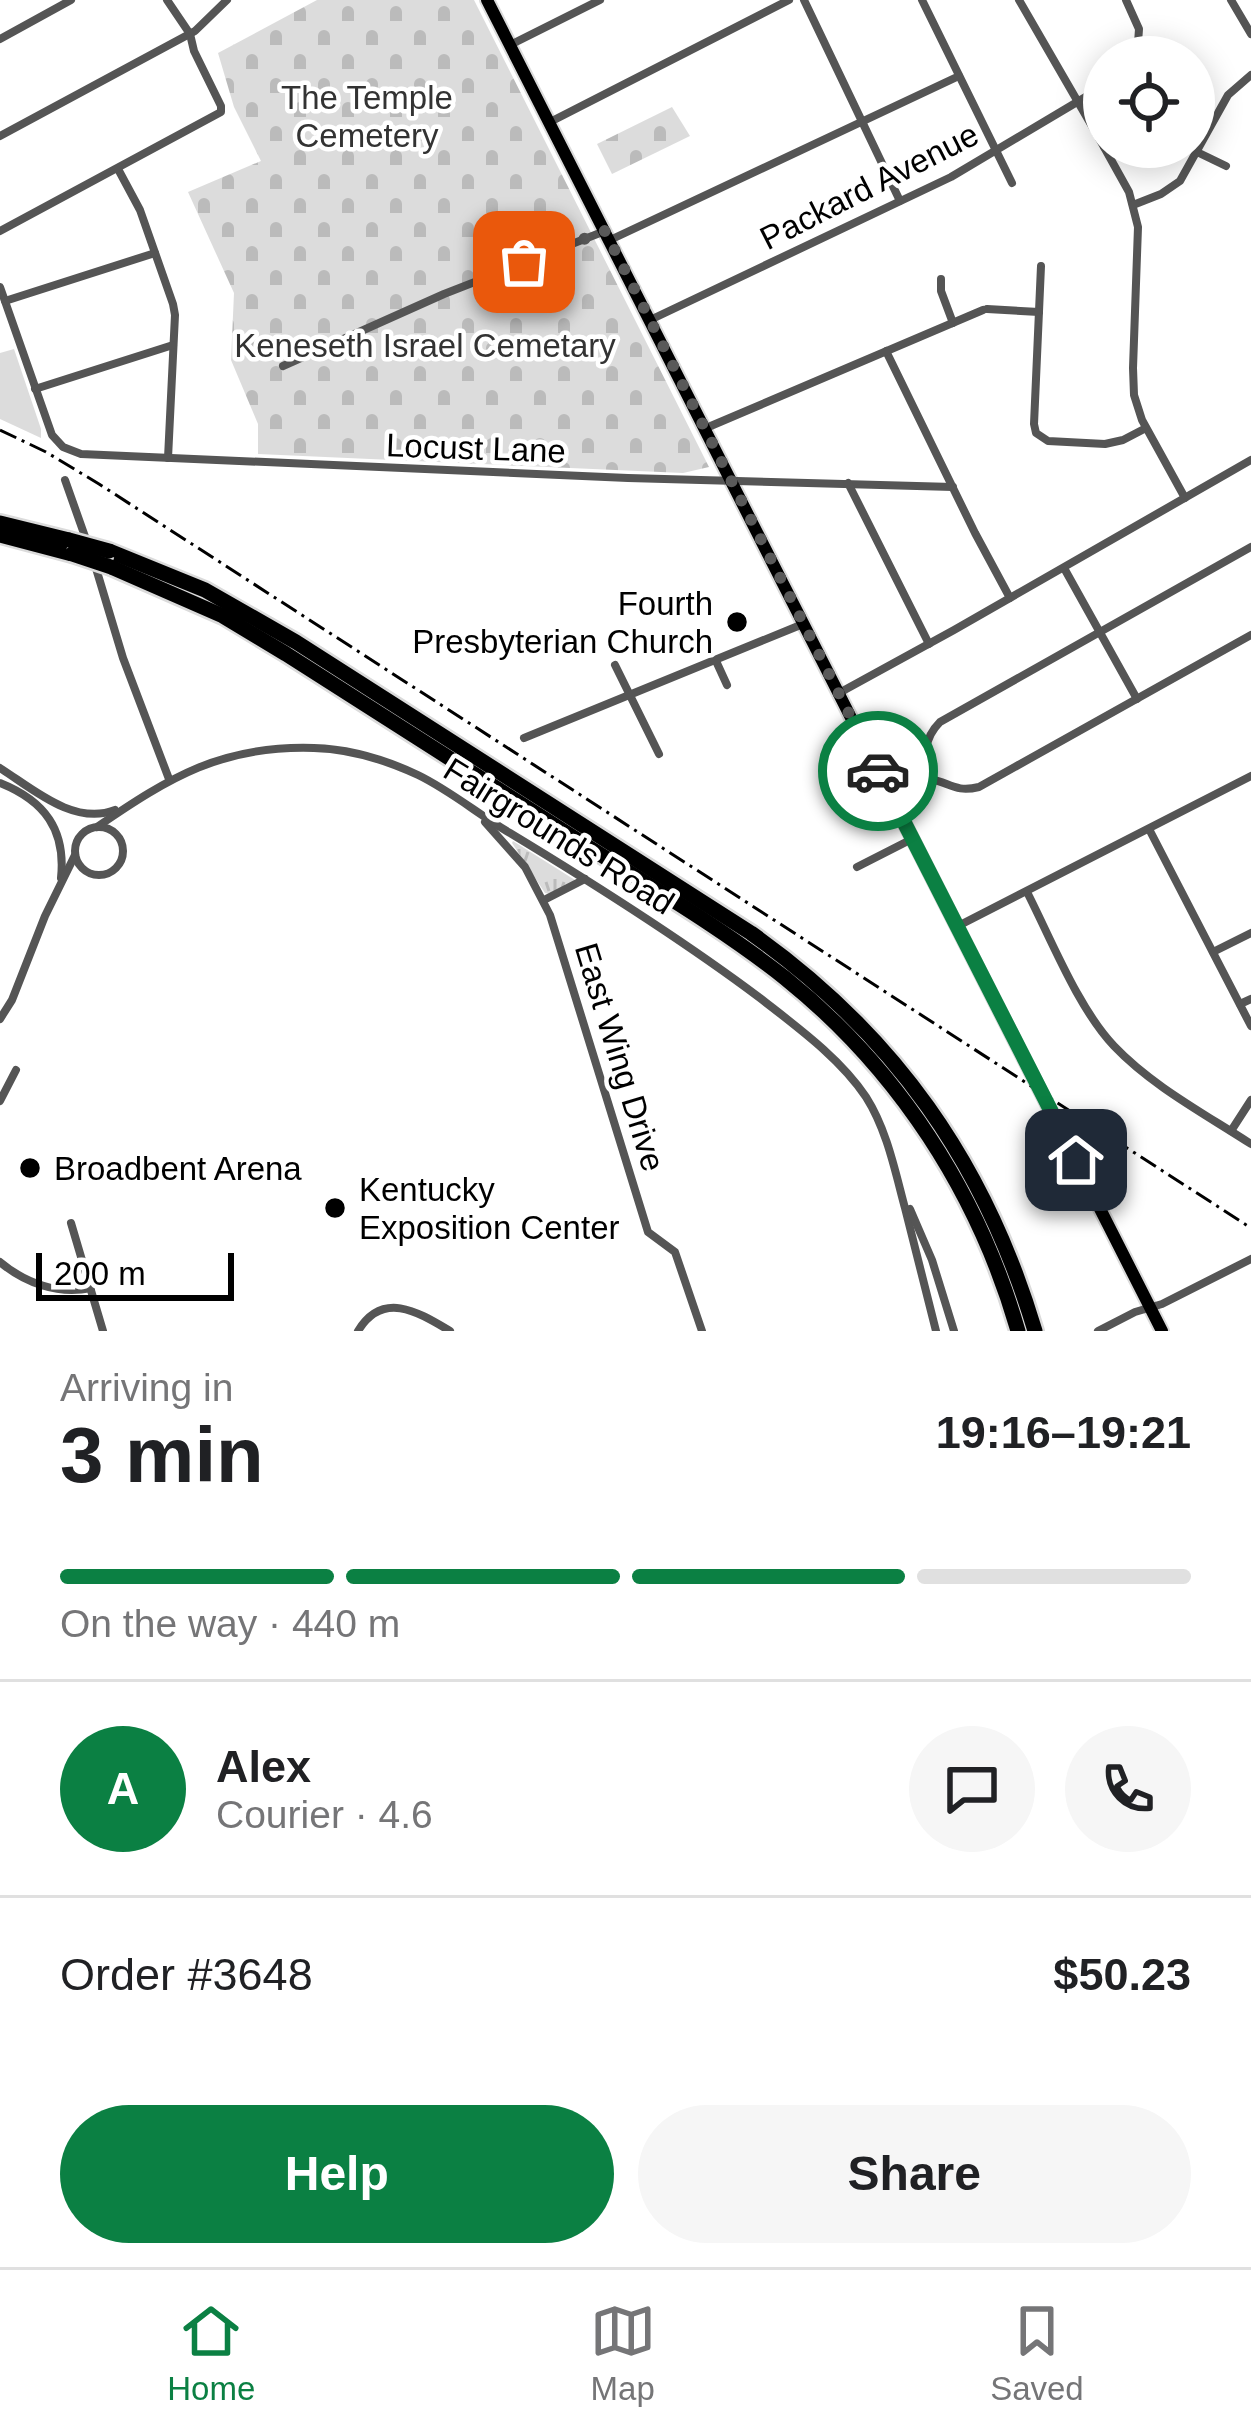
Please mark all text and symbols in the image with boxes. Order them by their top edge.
map controls [1083,36,1215,168]
button: locate [1083,36,1215,168]
park label: The Temple Cemetery [281,79,453,154]
street label: Packard Avenue [754,115,984,257]
pin [473,211,575,313]
icon: bag [491,229,557,295]
park label: Keneseth Israel Cemetary [234,327,616,364]
street label: Locust Lane [386,426,566,470]
place label: Fourth Presbyterian Church [412,585,713,660]
marker: Fourth Presbyterian Church [724,609,750,635]
courier [818,711,938,831]
icon: car [845,738,911,804]
street label: Fairgrounds Road [437,750,681,922]
street label: East Wing Drive [568,938,672,1176]
pin [1025,1109,1127,1211]
icon: home [1043,1127,1109,1193]
place label: Broadbent Arena [54,1150,302,1187]
marker: Broadbent Arena [17,1155,43,1181]
place label: Kentucky Exposition Center [359,1171,619,1246]
marker: Kentucky Exposition Center [322,1195,348,1221]
scale bar [36,1247,234,1300]
text: 200 m [54,1255,146,1292]
text: Arriving in [60,1366,233,1409]
text: 19:16–19:21 [936,1407,1191,1458]
text: 3 min [60,1411,264,1499]
text: On the way · 440 m [60,1602,400,1645]
button: chat [909,1726,1035,1852]
button: phone [1065,1726,1191,1852]
text: Alex [216,1741,311,1792]
text: A [107,1763,139,1814]
text: Courier · 4.6 [216,1793,433,1836]
text: Order #3648 [60,1949,313,2000]
text: $50.23 [1053,1949,1191,2000]
button: Help [60,2105,614,2243]
button: Share [638,2105,1191,2243]
tab: Home [167,2298,255,2408]
tab: Map [590,2298,656,2408]
tab: Saved [990,2298,1084,2408]

